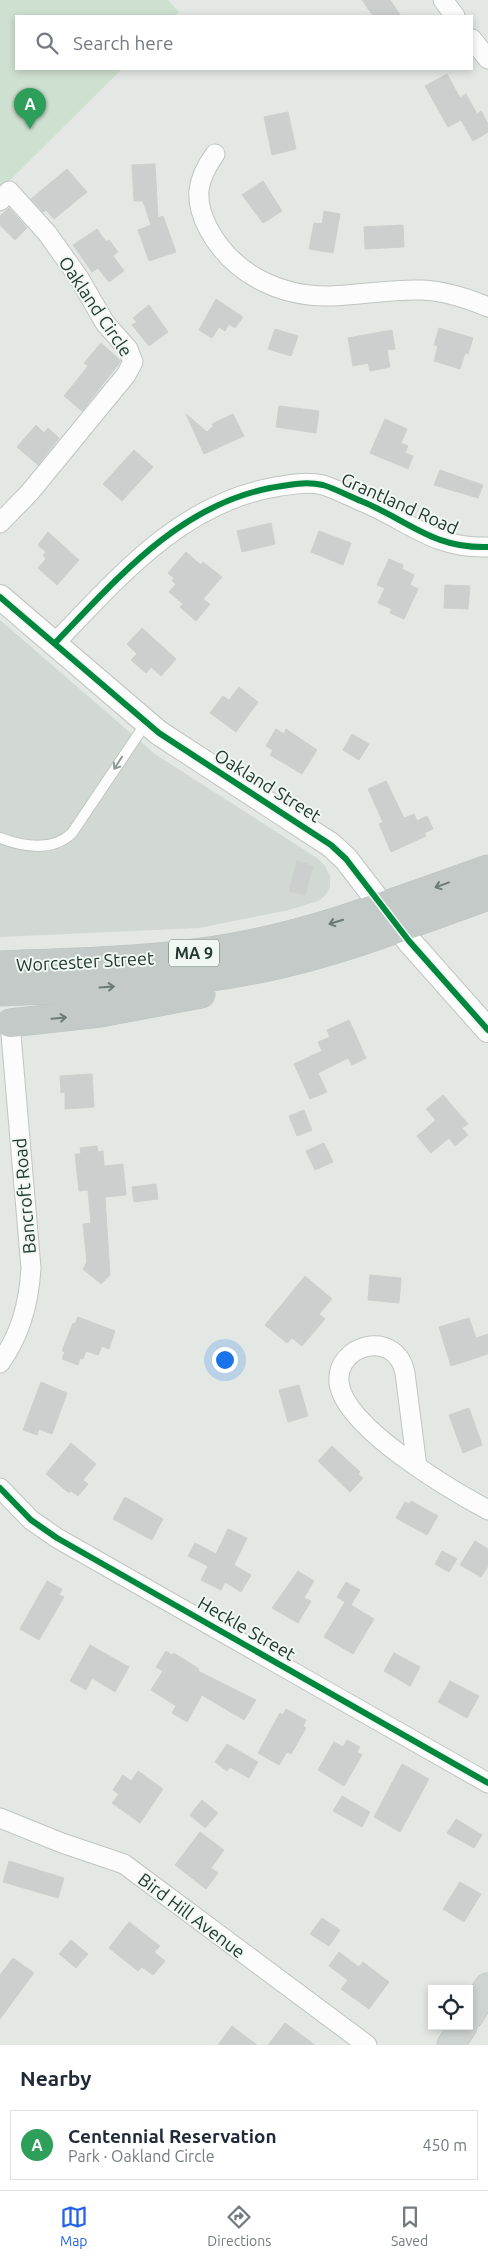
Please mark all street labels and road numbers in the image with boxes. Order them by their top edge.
street label: Oakland Circle [55,252,137,360]
street label: Grantland Road [338,468,462,538]
street label: Oakland Street [211,744,325,826]
road number: MA 9 [169,940,219,966]
street label: Worcester Street [16,947,154,975]
street label: Bancroft Road [9,1137,39,1255]
street label: Heckle Street [195,1592,299,1664]
street label: Bird Hill Avenue [135,1868,249,1962]

